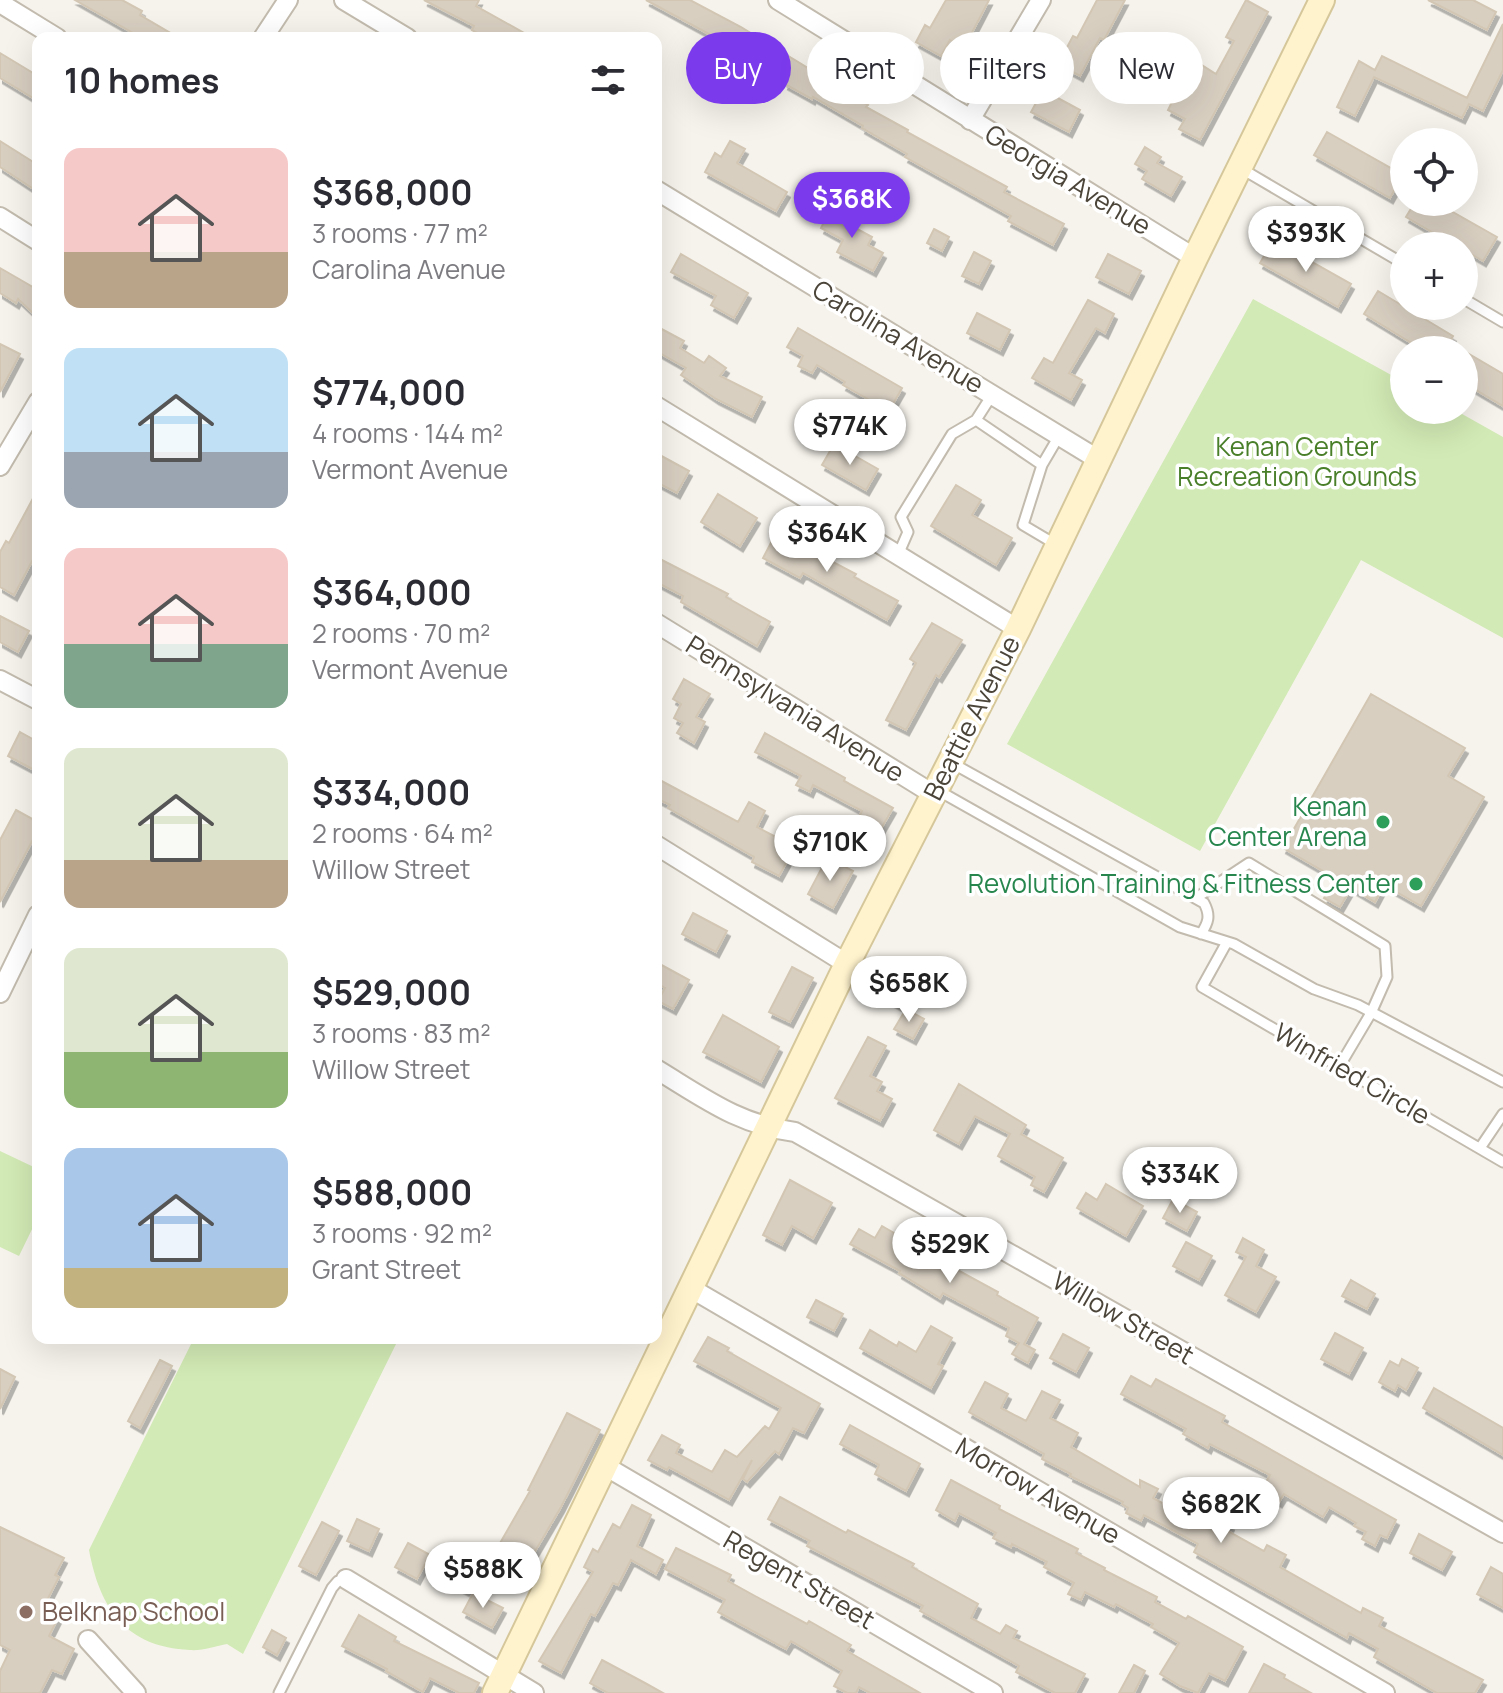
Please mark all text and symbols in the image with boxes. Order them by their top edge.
chip: Buy [686,32,791,104]
chip: Rent [807,32,924,104]
chip: Filters [940,32,1074,104]
chip: New [1090,32,1203,104]
text: 10 homes [64,57,220,103]
icon: filters [586,58,630,102]
street label: Georgia Avenue [979,115,1158,243]
map controls [1390,128,1478,424]
button: locate [1390,128,1478,216]
text: $368,000 [312,169,473,215]
pin: $368K [796,172,908,240]
icon: home [128,180,224,276]
text: $368K [812,180,892,216]
pin: $393K [1250,206,1362,274]
text: $393K [1266,214,1346,250]
text: 3 rooms · 77 m² [312,215,488,251]
button: + [1390,232,1478,320]
text: Carolina Avenue [312,251,506,287]
street label: Carolina Avenue [806,271,991,401]
button: − [1390,336,1478,424]
text: $774,000 [312,369,466,415]
icon: home [128,380,224,476]
pin: $774K [794,399,906,467]
text: $774K [812,407,888,443]
text: 4 rooms · 144 m² [312,415,503,451]
park label: Kenan Center Recreation Grounds [1177,428,1417,494]
text: Vermont Avenue [312,451,508,487]
pin: $364K [771,506,883,574]
text: $364K [787,514,867,550]
text: $364,000 [312,569,472,615]
icon: home [128,580,224,676]
text: 2 rooms · 70 m² [312,615,490,651]
street label: Pennsylvania Avenue [679,626,912,790]
street label: Beattie Avenue [914,629,1028,806]
text: Vermont Avenue [312,651,508,687]
text: $334,000 [312,769,470,815]
icon: home [128,780,224,876]
place label: Kenan Center Arena [1208,788,1367,854]
marker: Kenan Center Arena [1374,813,1392,831]
text: 2 rooms · 64 m² [312,815,493,851]
pin: $710K [774,815,886,883]
text: $710K [792,823,868,859]
text: Willow Street [312,851,470,887]
place label: Revolution Training & Fitness Center [968,865,1400,901]
marker: Revolution Training & Fitness Center [1407,875,1425,893]
pin: $658K [853,956,965,1024]
text: $658K [869,964,949,1000]
text: $529,000 [312,969,471,1015]
icon: home [128,980,224,1076]
street label: Winfried Circle [1268,1014,1437,1132]
text: 3 rooms · 83 m² [312,1015,491,1051]
text: Willow Street [312,1051,470,1087]
pin: $334K [1124,1147,1236,1215]
text: $334K [1140,1155,1220,1191]
text: $588,000 [312,1169,472,1215]
icon: home [128,1180,224,1276]
text: 3 rooms · 92 m² [312,1215,492,1251]
pin: $529K [894,1217,1006,1285]
text: $529K [910,1225,990,1261]
text: Grant Street [312,1251,461,1287]
street label: Willow Street [1046,1262,1201,1372]
street label: Morrow Avenue [950,1428,1127,1552]
pin: $682K [1165,1477,1277,1545]
text: $682K [1181,1485,1261,1521]
street label: Regent Street [717,1521,882,1637]
pin: $588K [427,1542,539,1610]
text: $588K [443,1550,523,1586]
place label: Belknap School [42,1593,225,1629]
marker: Belknap School [17,1603,35,1621]

